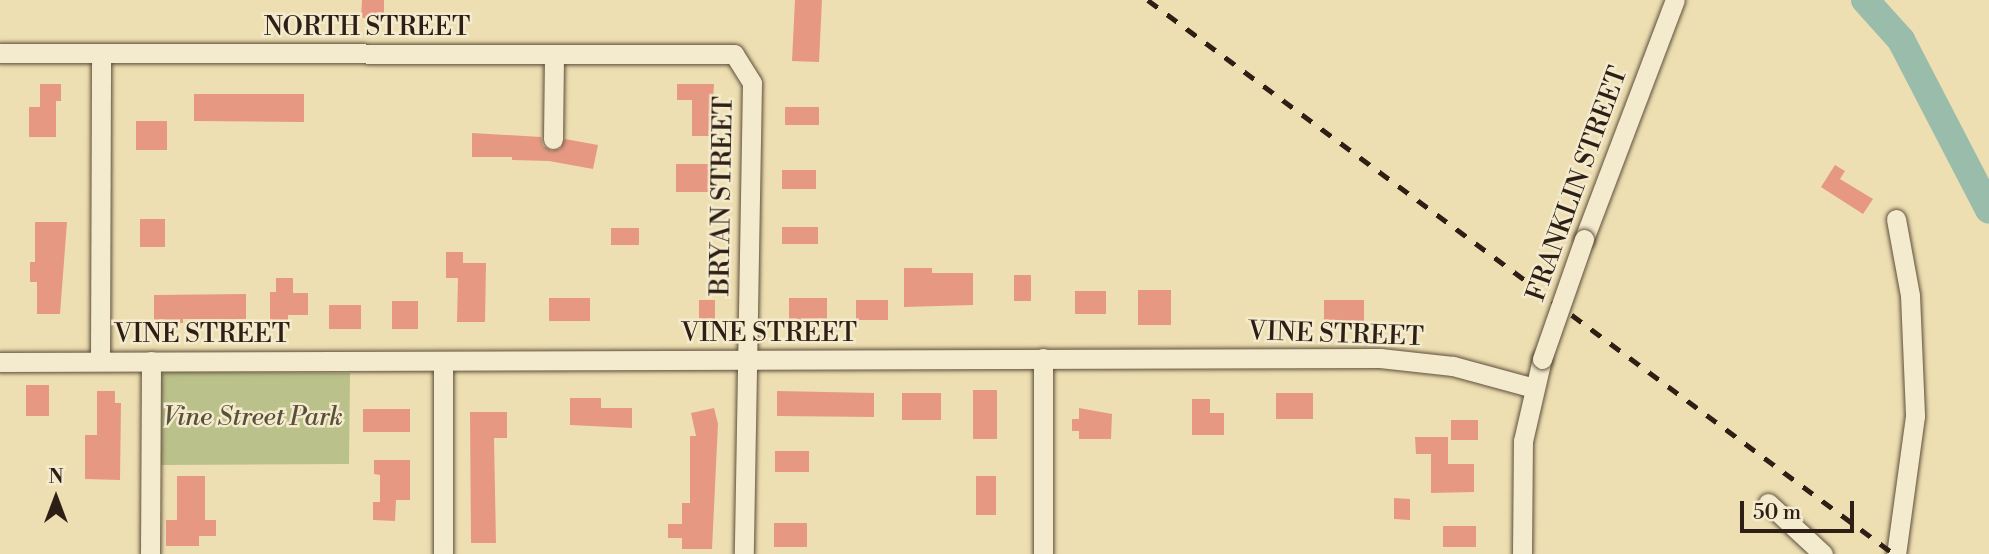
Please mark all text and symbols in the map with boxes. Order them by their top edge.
street label: NORTH STREET [264,12,470,44]
street label: FRANKLIN STREET [1521,62,1635,306]
street label: BRYAN STREET [706,96,740,296]
street label: VINE STREET [1248,316,1424,354]
street label: VINE STREET [681,318,857,350]
street label: VINE STREET [114,319,290,351]
park label: Vine Street Park [163,402,343,434]
north arrow [21,463,91,533]
text: N [48,465,64,489]
scale bar [1744,488,1858,532]
text: 50 m [1753,500,1801,526]

